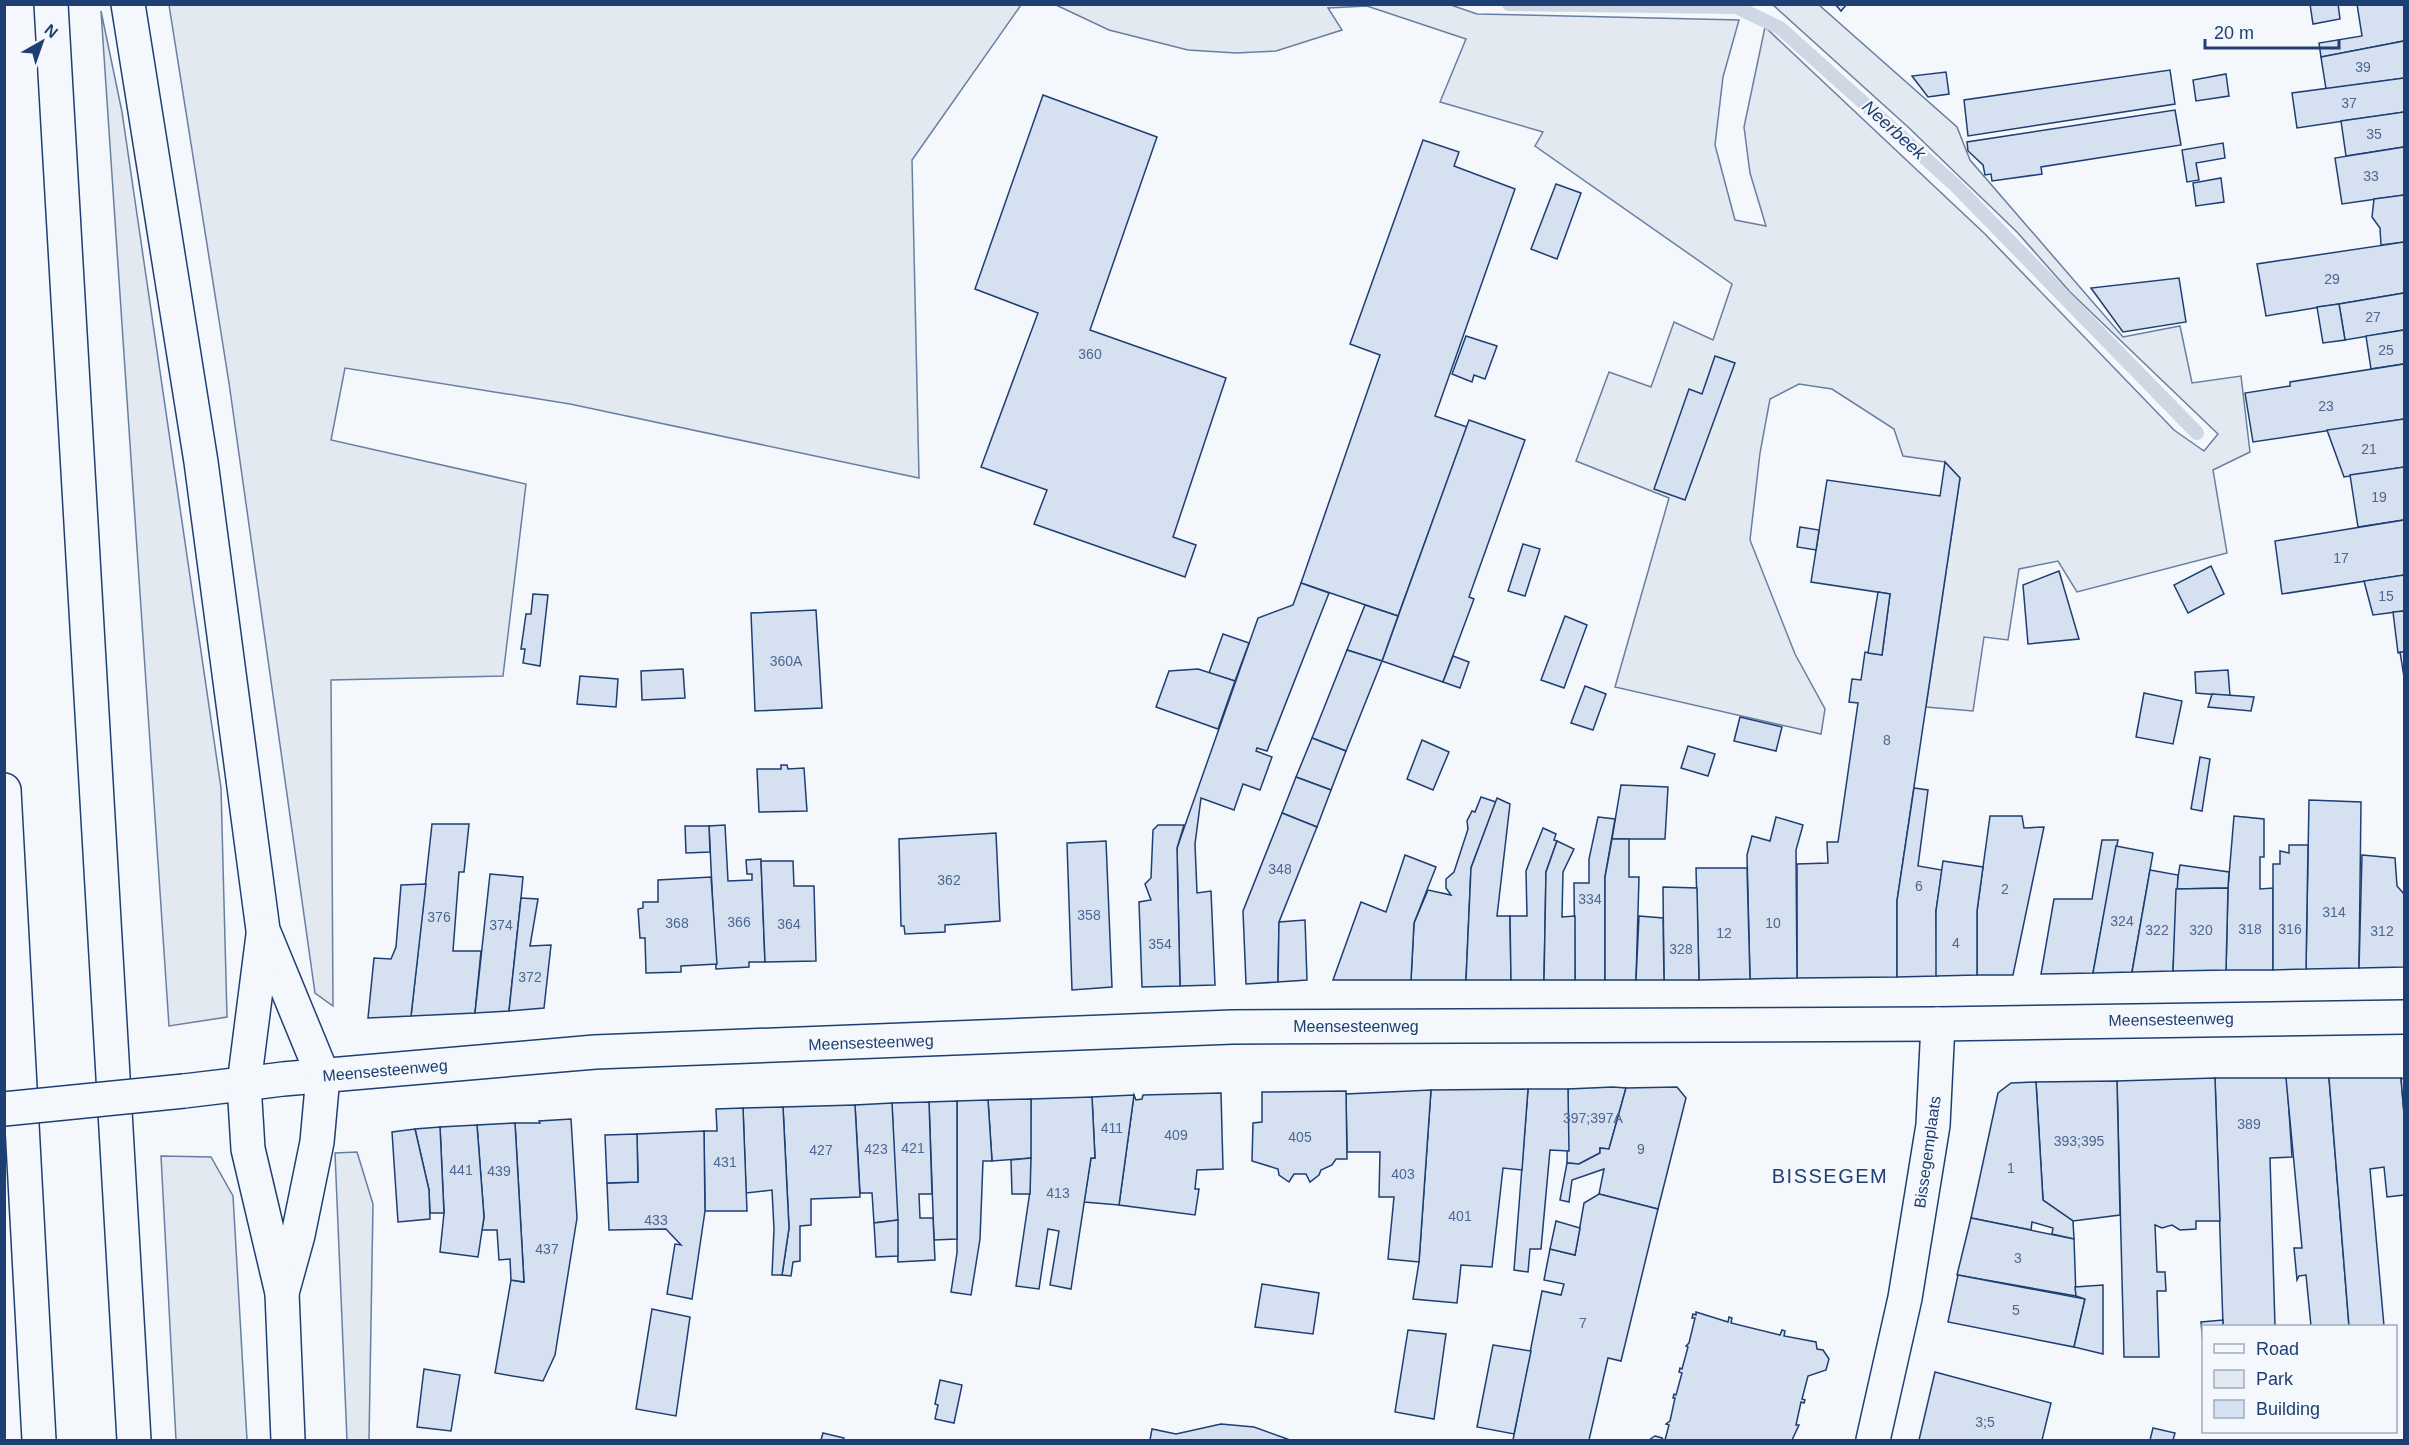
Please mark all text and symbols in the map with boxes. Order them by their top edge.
north arrow [12,12,72,72]
scale bar [2205,12,2338,50]
text: N [41,21,61,41]
text: 20 m [2214,23,2254,43]
house number: 39 [2355,59,2371,75]
house number: 37 [2341,95,2357,111]
water label: Neerbeek [1858,96,1930,164]
house number: 35 [2366,126,2382,142]
house number: 33 [2363,168,2379,184]
house number: 29 [2324,271,2340,287]
house number: 27 [2365,309,2381,325]
house number: 25 [2378,342,2394,358]
house number: 360 [1078,346,1102,362]
house number: 23 [2318,398,2334,414]
house number: 21 [2361,441,2377,457]
house number: 19 [2371,489,2387,505]
house number: 17 [2333,550,2349,566]
house number: 15 [2378,588,2394,604]
house number: 360A [770,653,803,669]
house number: 8 [1883,732,1891,748]
house number: 348 [1268,861,1292,877]
house number: 362 [937,872,961,888]
house number: 6 [1915,878,1923,894]
house number: 2 [2001,881,2009,897]
house number: 334 [1578,891,1602,907]
house number: 314 [2322,904,2346,920]
house number: 358 [1077,907,1101,923]
house number: 376 [427,909,451,925]
house number: 324 [2110,913,2134,929]
house number: 366 [727,914,751,930]
house number: 368 [665,915,689,931]
house number: 10 [1765,915,1781,931]
house number: 364 [777,916,801,932]
house number: 374 [489,917,513,933]
house number: 318 [2238,921,2262,937]
house number: 316 [2278,921,2302,937]
house number: 322 [2145,922,2169,938]
house number: 320 [2189,922,2213,938]
house number: 312 [2370,923,2394,939]
house number: 12 [1716,925,1732,941]
house number: 4 [1952,935,1960,951]
house number: 354 [1148,936,1172,952]
house number: 328 [1669,941,1693,957]
house number: 372 [518,969,542,985]
street label: Meensesteenweg [2108,1010,2234,1029]
street label: Meensesteenweg [1293,1018,1419,1035]
street label: Meensesteenweg [808,1032,934,1053]
street label: Meensesteenweg [322,1057,448,1084]
street label: Bissegemplaats [1911,1095,1944,1209]
house number: 397;397A [1563,1110,1624,1126]
house number: 389 [2237,1116,2261,1132]
house number: 411 [1101,1120,1123,1136]
house number: 409 [1164,1127,1188,1143]
house number: 405 [1288,1129,1312,1145]
house number: 393;395 [2054,1133,2105,1149]
house number: 421 [901,1140,925,1156]
house number: 423 [864,1141,888,1157]
house number: 9 [1637,1141,1645,1157]
house number: 427 [809,1142,833,1158]
house number: 431 [713,1154,737,1170]
house number: 1 [2007,1160,2015,1176]
house number: 441 [449,1162,473,1178]
house number: 439 [487,1163,511,1179]
district label: BISSEGEM [1772,1165,1888,1187]
house number: 403 [1391,1166,1415,1182]
house number: 413 [1046,1185,1070,1201]
house number: 401 [1448,1208,1472,1224]
house number: 433 [644,1212,668,1228]
house number: 437 [535,1241,559,1257]
house number: 3 [2014,1250,2022,1266]
house number: 5 [2012,1302,2020,1318]
house number: 7 [1579,1315,1587,1331]
legend [2202,1325,2397,1433]
text: Road [2256,1339,2299,1359]
text: Park [2256,1369,2294,1389]
text: Building [2256,1399,2320,1419]
house number: 3;5 [1975,1414,1995,1430]

